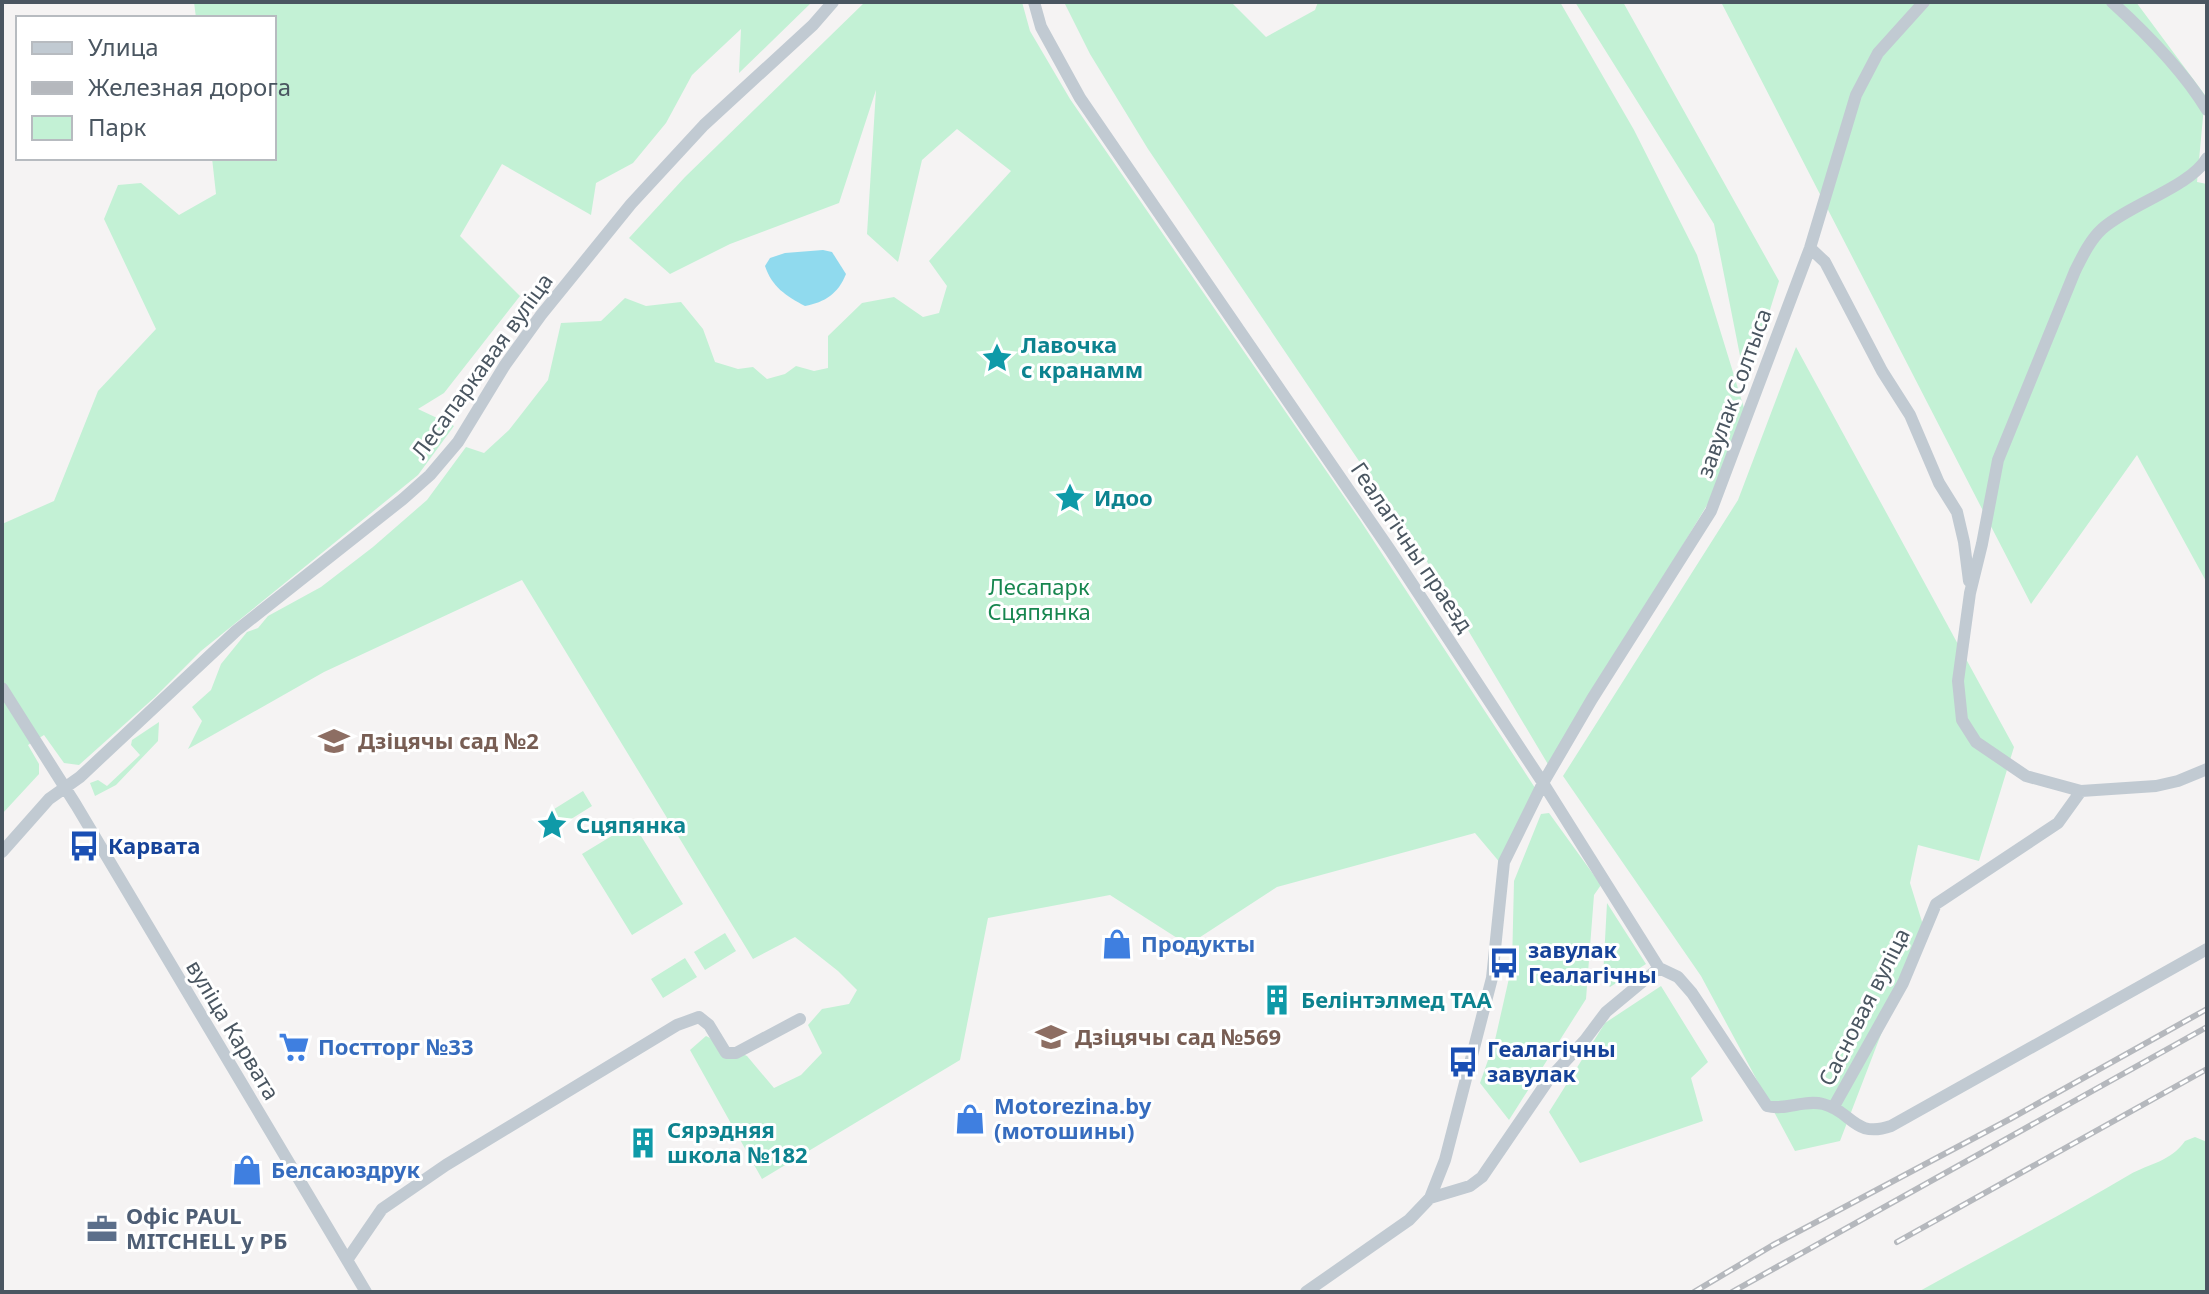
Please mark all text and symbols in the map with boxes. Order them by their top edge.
legend [16,16,276,160]
text: Улица [88,30,159,63]
text: Железная дорога [88,70,291,103]
text: Парк [88,110,147,143]
street label: Лесапаркавая вуліца [404,267,559,464]
street label: завулак Солтыса [1689,304,1778,481]
place label: Лавочка с кранамм [1021,329,1143,384]
place icon: Лавочка с кранамм [980,341,1014,375]
street label: Геалагічны праезд [1345,455,1481,638]
place icon: Идоо [1053,481,1087,515]
place label: Идоо [1094,482,1153,512]
park label: Лесапарк Сцяпянка [987,571,1091,626]
school or university icon: Дзіцячы сад №2 [317,724,351,758]
place label: Дзіцячы сад №2 [358,725,539,755]
place icon: Сцяпянка [535,808,569,842]
place label: Сцяпянка [576,809,686,839]
bus stop icon: Карвата [67,829,101,863]
place label: Карвата [108,830,200,860]
street label: Сасновая вуліца [1810,922,1916,1091]
shop icon: Продукты [1100,927,1134,961]
place label: Продукты [1141,928,1255,958]
place label: завулак Геалагічны [1528,934,1657,989]
bus stop icon: завулак Геалагічны [1487,946,1521,980]
street label: вуліца Карвата [180,954,287,1105]
building icon: Белінтэлмед ТАА [1260,983,1294,1017]
place label: Белінтэлмед ТАА [1301,984,1493,1014]
school or university icon: Дзіцячы сад №569 [1034,1020,1068,1054]
place label: Дзіцячы сад №569 [1075,1021,1281,1051]
supermarket icon: Постторг №33 [277,1030,311,1064]
place label: Постторг №33 [318,1031,474,1061]
place label: Геалагічны завулак [1487,1033,1616,1088]
bus stop icon: Геалагічны завулак [1446,1045,1480,1079]
place label: Motorezina.by (мотошины) [994,1090,1152,1145]
shop icon: Motorezina.by (мотошины) [953,1102,987,1136]
place label: Сярэдняя школа №182 [667,1114,808,1169]
building icon: Сярэдняя школа №182 [626,1126,660,1160]
shop icon: Белсаюздрук [230,1153,264,1187]
place label: Белсаюздрук [271,1154,420,1184]
place label: Офіс PAUL MITCHELL у РБ [126,1200,287,1255]
office icon: Офіс PAUL MITCHELL у РБ [85,1212,119,1246]

